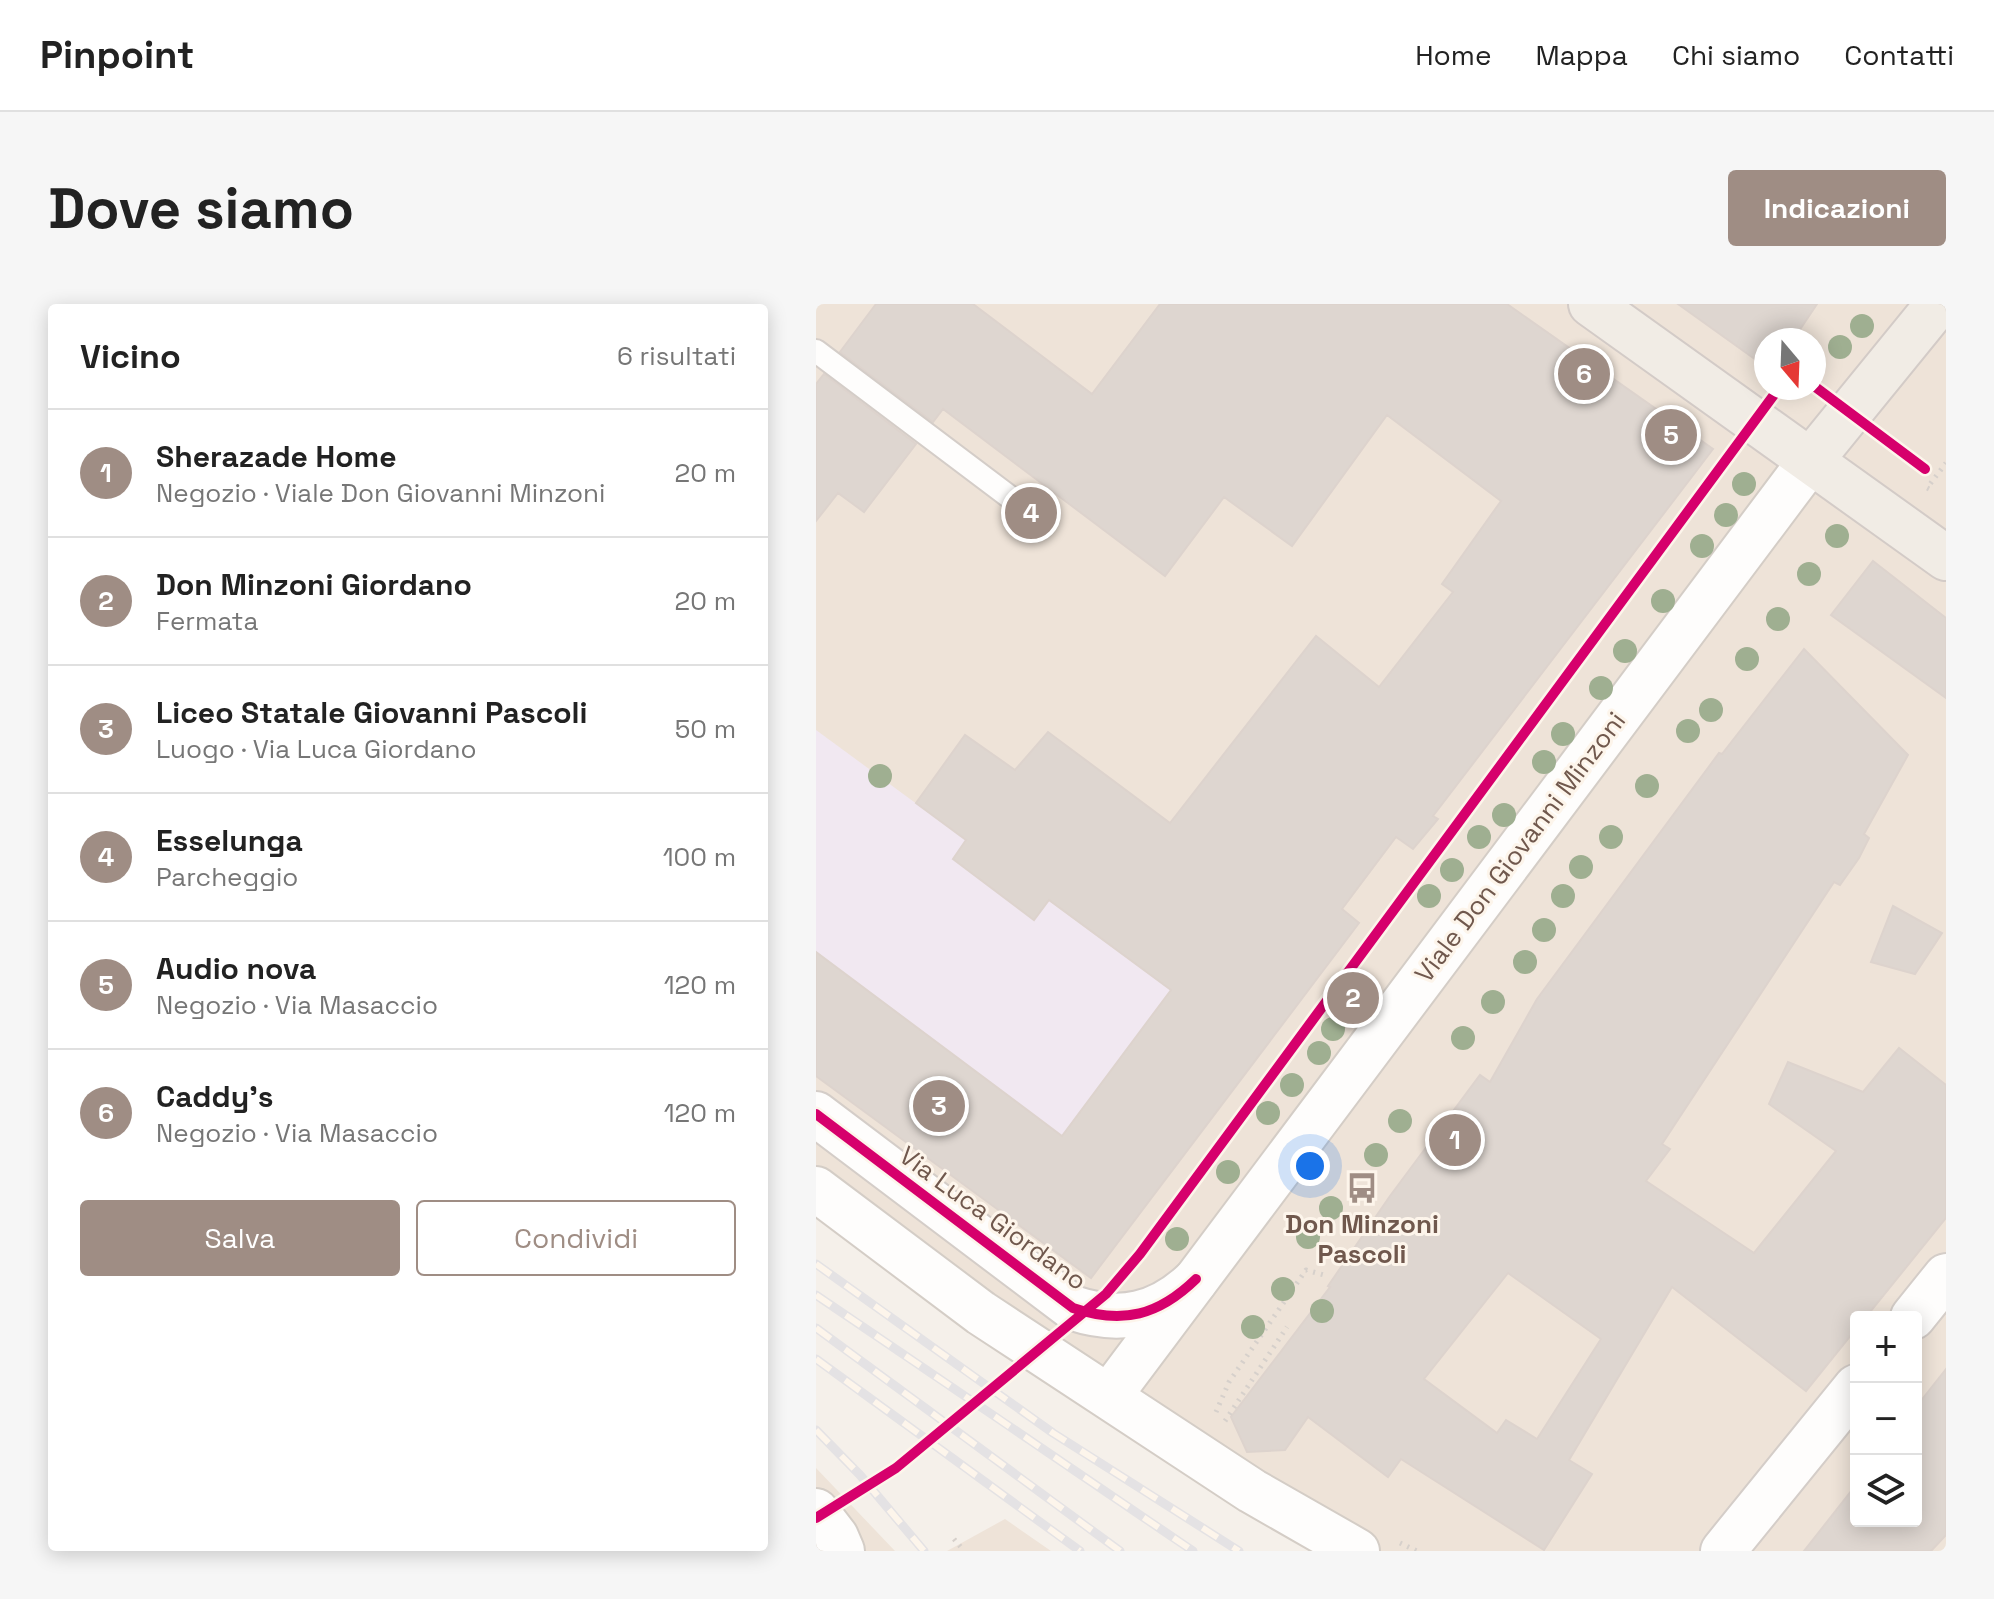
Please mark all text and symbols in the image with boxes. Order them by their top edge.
text: Pinpoint [40,31,194,79]
text: Home [1415,37,1491,73]
text: Mappa [1535,37,1628,73]
text: Chi siamo [1672,37,1800,73]
text: Contatti [1844,37,1954,73]
button: Indicazioni [1728,170,1946,246]
text: Dove siamo [48,173,354,244]
north arrow [1754,328,1826,400]
text: Vicino [80,335,181,378]
text: 6 risultati [617,339,736,373]
pin: 6 [1558,344,1610,404]
pin: 5 [1645,405,1697,465]
text: Sherazade Home [156,437,396,476]
text: 1 [100,456,112,490]
text: 20 m [675,456,736,490]
text: Negozio · Viale Don Giovanni Minzoni [156,476,605,510]
pin: 4 [1005,483,1057,543]
text: Don Minzoni Giordano [156,565,472,604]
text: 2 [98,584,114,618]
text: 20 m [675,584,736,618]
text: Fermata [156,604,258,638]
text: Liceo Statale Giovanni Pascoli [156,693,588,732]
street label: Viale Don Giovanni Minzoni [1407,705,1633,989]
text: 3 [98,712,114,746]
text: 50 m [675,712,736,746]
text: Luogo · Via Luca Giordano [156,732,477,766]
text: Esselunga [156,821,303,860]
text: 4 [98,840,114,874]
text: 100 m [663,840,736,874]
text: Parcheggio [156,860,298,894]
text: Audio nova [156,949,316,988]
text: 5 [98,968,114,1002]
text: 120 m [664,968,736,1002]
pin: 2 [1327,968,1379,1028]
text: Negozio · Via Masaccio [156,988,438,1022]
pin: 3 [913,1076,965,1136]
text: Caddy's [156,1077,273,1116]
text: 6 [98,1096,114,1130]
text: 120 m [664,1096,736,1130]
pin: 1 [1429,1110,1481,1170]
text: Negozio · Via Masaccio [156,1116,438,1150]
street label: Via Luca Giordano [892,1138,1094,1298]
your location [1290,1146,1330,1186]
bus stop icon: Don Minzoni Pascoli [1345,1171,1379,1205]
button: Salva [80,1200,400,1276]
button: Condividi [416,1200,736,1276]
place label: Don Minzoni Pascoli [1285,1207,1439,1271]
map controls [1850,1311,1922,1527]
button: + [1850,1311,1922,1383]
button: − [1850,1383,1922,1455]
button: layers [1850,1455,1922,1527]

